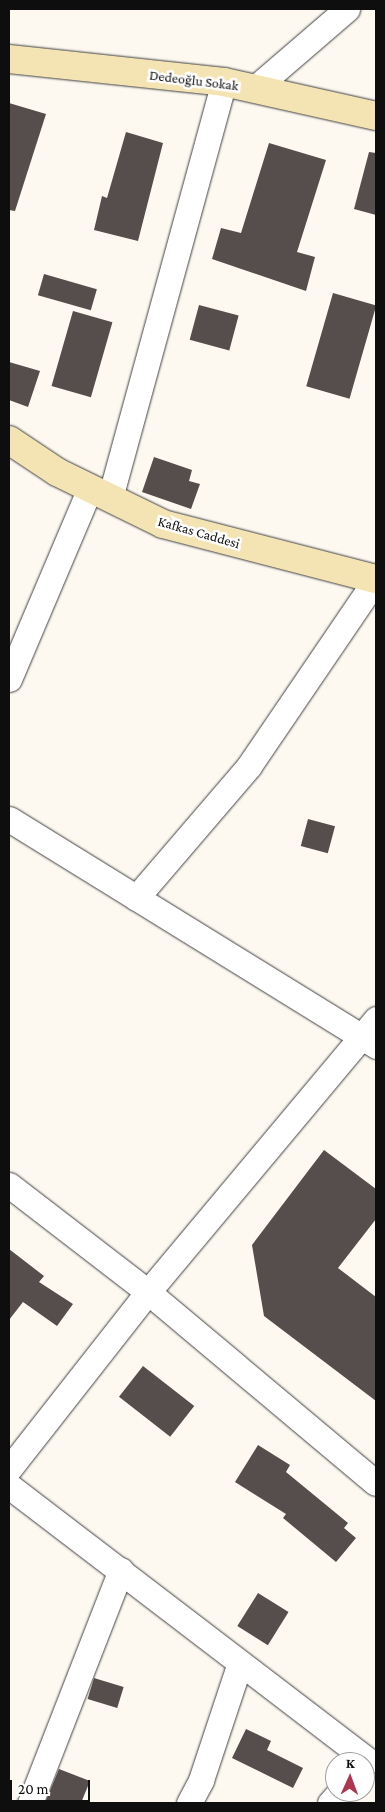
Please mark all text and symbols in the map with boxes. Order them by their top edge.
street label: Dedeoğlu Sokak [148,66,240,94]
street label: Kafkas Caddesi [156,512,242,552]
north arrow [325,1752,375,1802]
text: K [346,1755,355,1771]
scale bar [12,1770,92,1802]
text: 20 m [18,1781,49,1797]

